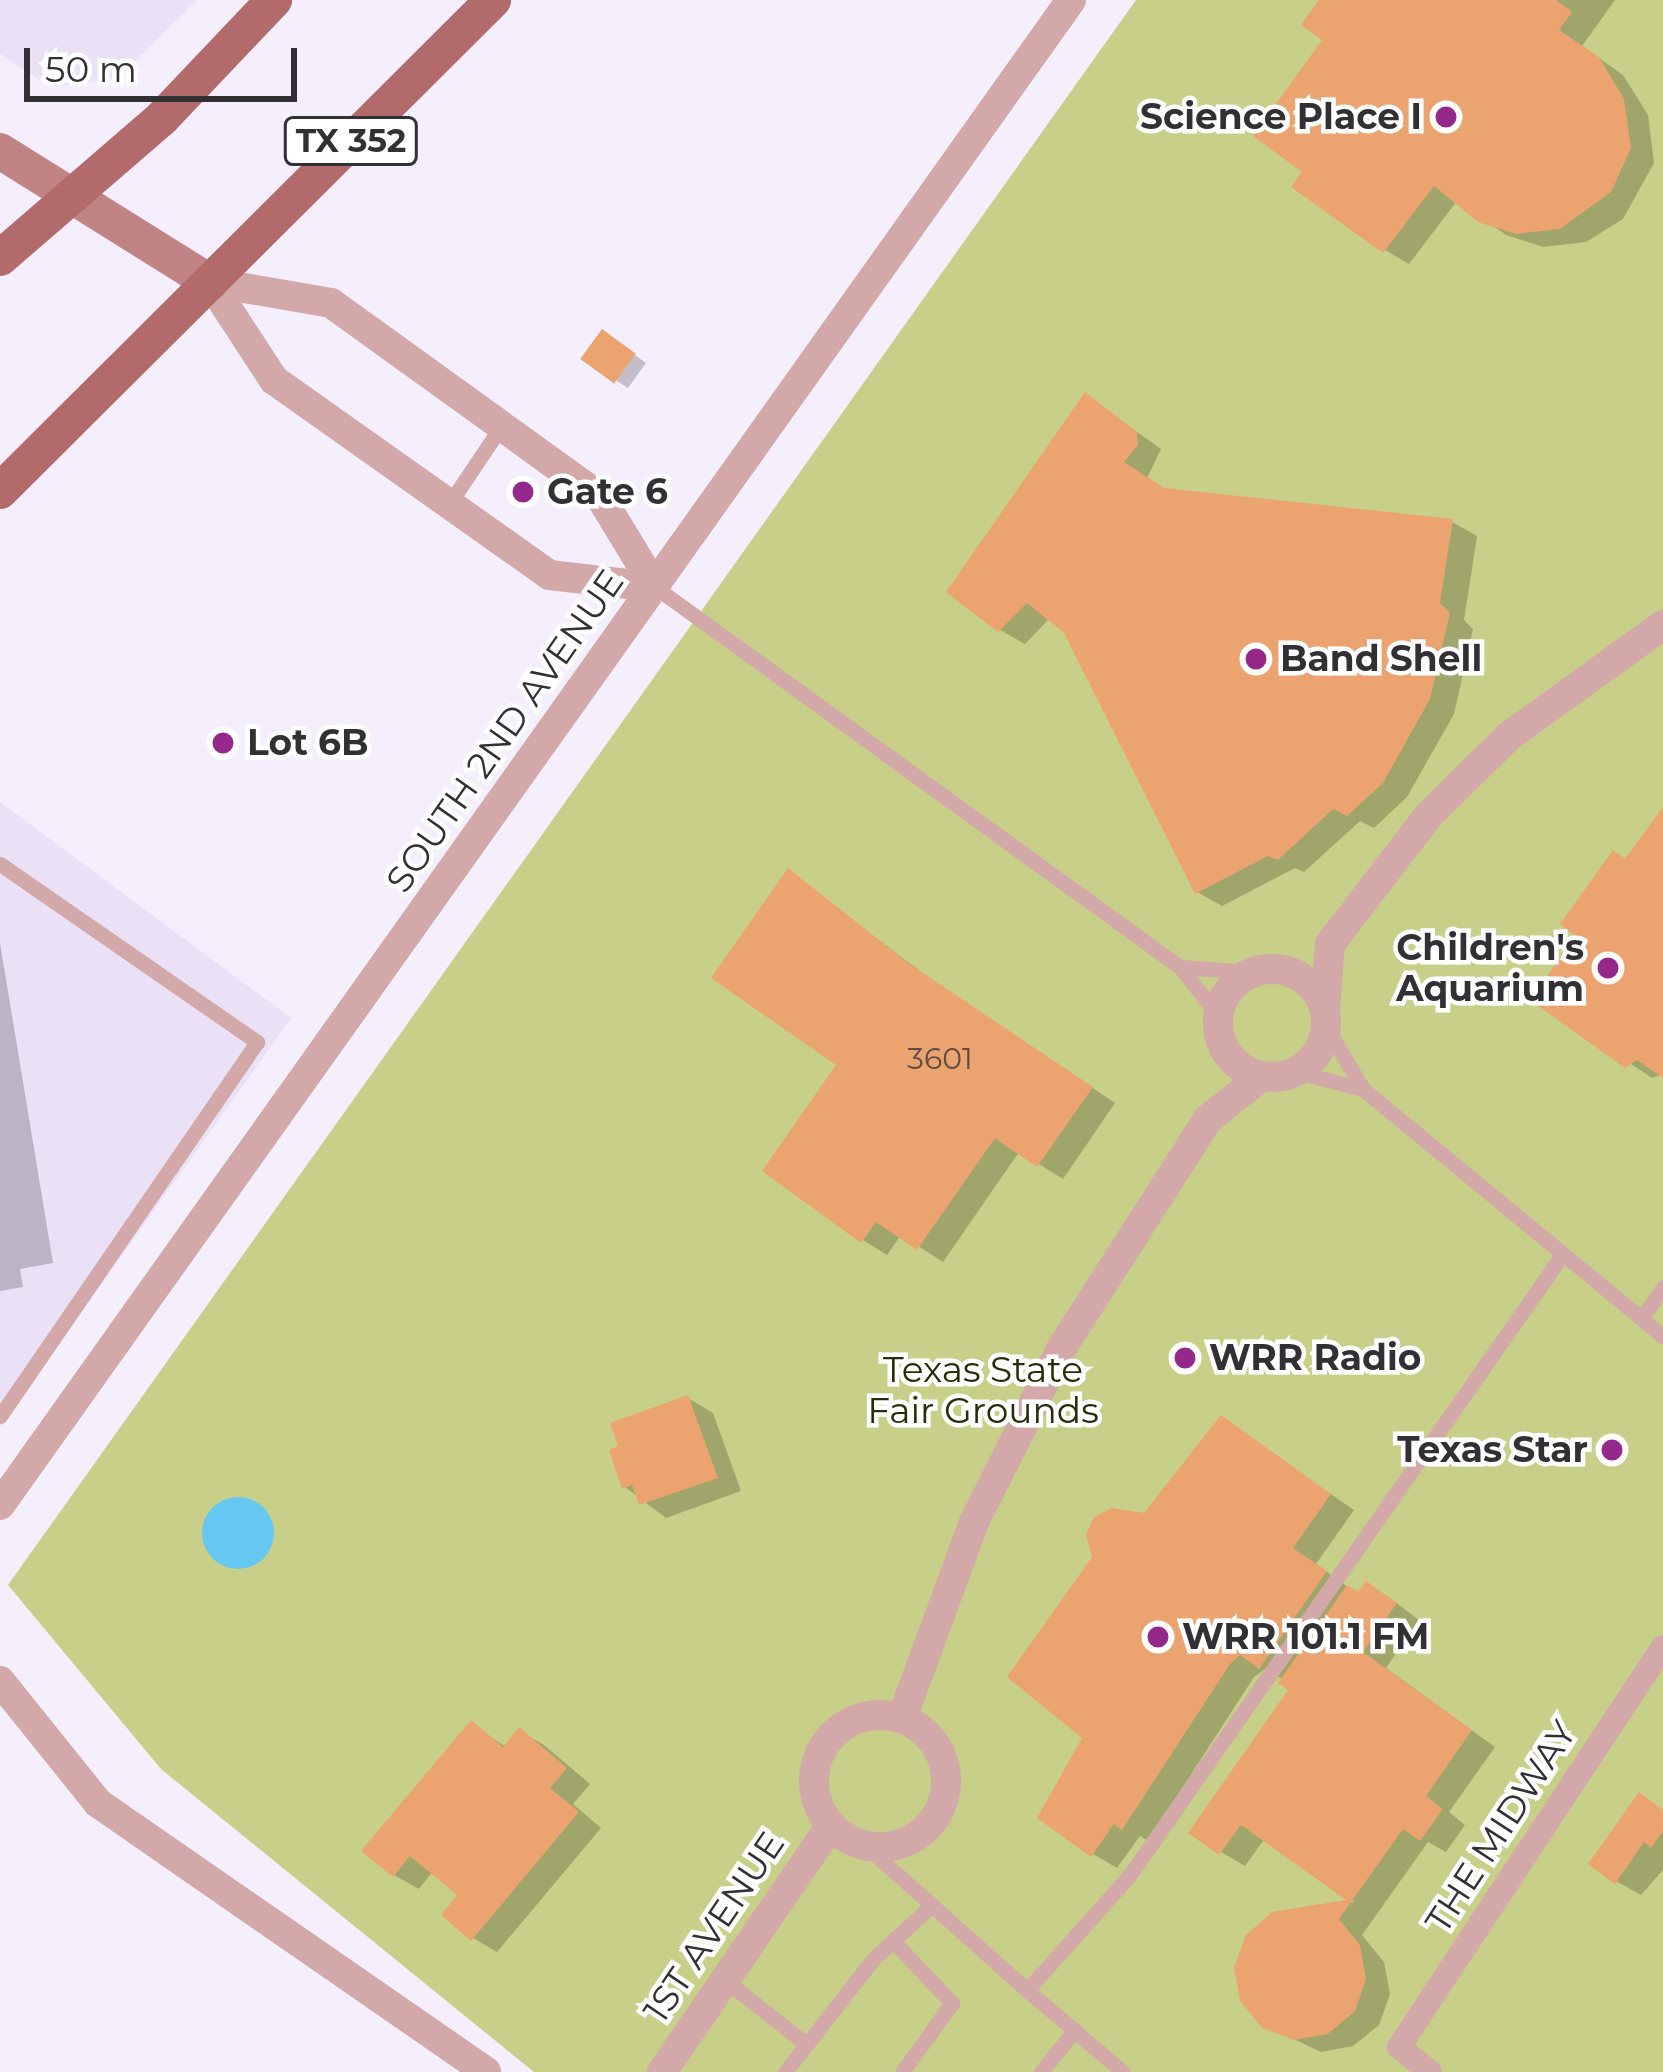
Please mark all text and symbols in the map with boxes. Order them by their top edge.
scale bar [30,24,303,98]
text: 50 m [45,47,137,91]
place label: Science Place I [1140,95,1422,139]
marker: Science Place I [1433,104,1459,130]
road number: TX 352 [282,114,420,168]
place label: Gate 6 [547,470,668,514]
marker: Gate 6 [510,479,536,505]
street label: SOUTH 2ND AVENUE [377,561,633,901]
place label: Band Shell [1280,637,1482,681]
marker: Band Shell [1243,646,1269,672]
place label: Lot 6B [247,721,369,765]
marker: Lot 6B [210,730,236,756]
place label: Children's Aquarium [1396,925,1584,1010]
marker: Children's Aquarium [1595,955,1621,981]
house number: 3601 [907,1041,973,1077]
place label: WRR Radio [1209,1336,1421,1380]
marker: WRR Radio [1172,1345,1198,1371]
park label: Texas State Fair Grounds [867,1347,1099,1432]
place label: Texas Star [1397,1428,1588,1472]
marker: Texas Star [1599,1437,1625,1463]
place label: WRR 101.1 FM [1182,1615,1429,1659]
marker: WRR 101.1 FM [1145,1624,1171,1650]
street label: THE MIDWAY [1417,1713,1585,1941]
street label: 1ST AVENUE [635,1824,793,2030]

